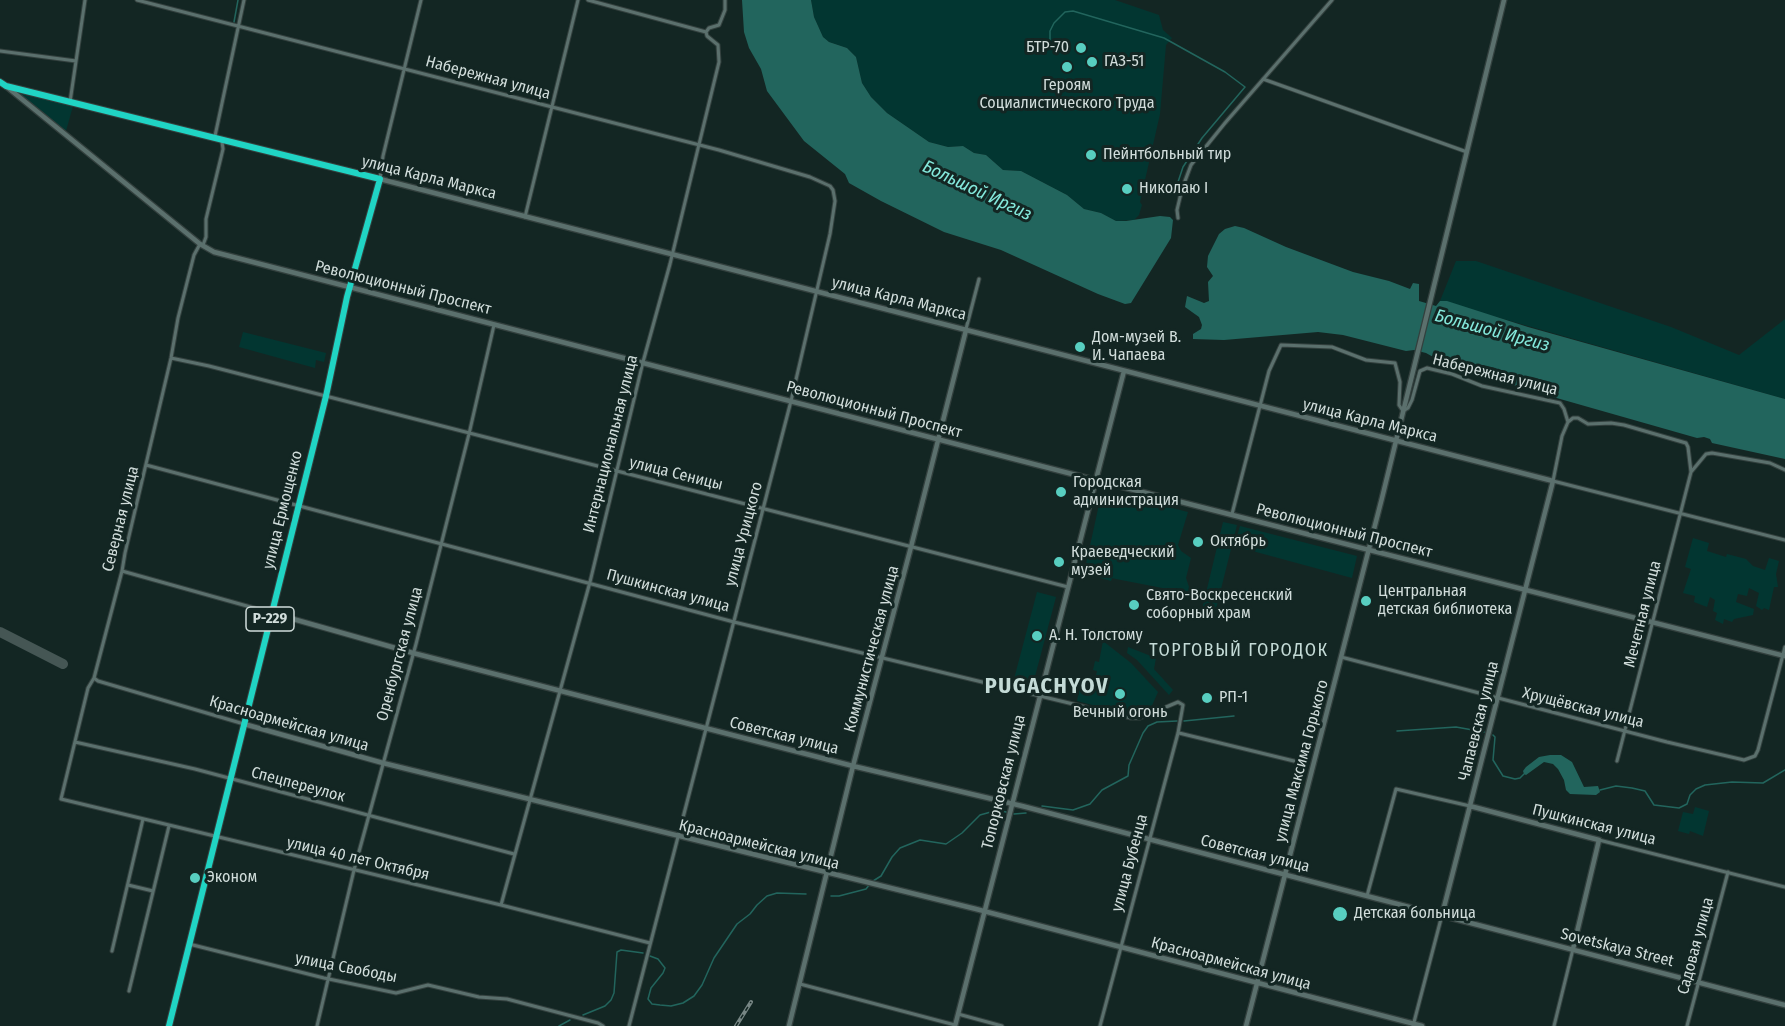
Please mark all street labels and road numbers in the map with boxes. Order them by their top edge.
street label: Набережная улица [424,52,552,104]
street label: улица Карла Маркса [360,152,498,204]
street label: Революционный Проспект [313,257,493,319]
street label: улица Карла Маркса [830,273,968,325]
street label: Набережная улица [1430,350,1560,400]
street label: Интернациональная улица [580,353,642,535]
street label: Революционный Проспект [784,377,964,443]
street label: улица Карла Маркса [1301,395,1439,447]
street label: улица Ермощенко [259,449,307,571]
street label: улица Сеницы [627,453,725,495]
street label: Северная улица [99,464,143,574]
street label: улица Урицкого [721,480,767,588]
street label: Революционный Проспект [1254,500,1434,562]
street label: Мечетная улица [1620,559,1666,669]
street label: Коммунистическая улица [840,564,904,734]
street label: Пушкинская улица [604,565,732,617]
street label: Оренбургская улица [373,585,427,723]
road number: Р-229 [246,607,294,631]
street label: Чапаевская улица [1455,659,1503,783]
street label: улица Максима Горького [1271,678,1333,844]
street label: Хрущёвская улица [1520,684,1646,732]
street label: Красноармейская улица [207,692,371,756]
street label: Советская улица [728,713,840,759]
street label: Топорковская улица [978,713,1030,851]
street label: Спецпереулок [249,763,347,807]
street label: Пушкинская улица [1530,800,1658,850]
street label: улица Бубенца [1108,812,1152,914]
street label: Красноармейская улица [677,816,841,874]
street label: Советская улица [1199,831,1311,877]
street label: улица 40 лет Октября [285,833,431,885]
street label: Садовая улица [1674,895,1718,997]
street label: Sovetskaya Street [1558,925,1676,971]
street label: Красноармейская улица [1149,933,1313,995]
street label: улица Свободы [293,949,399,987]

